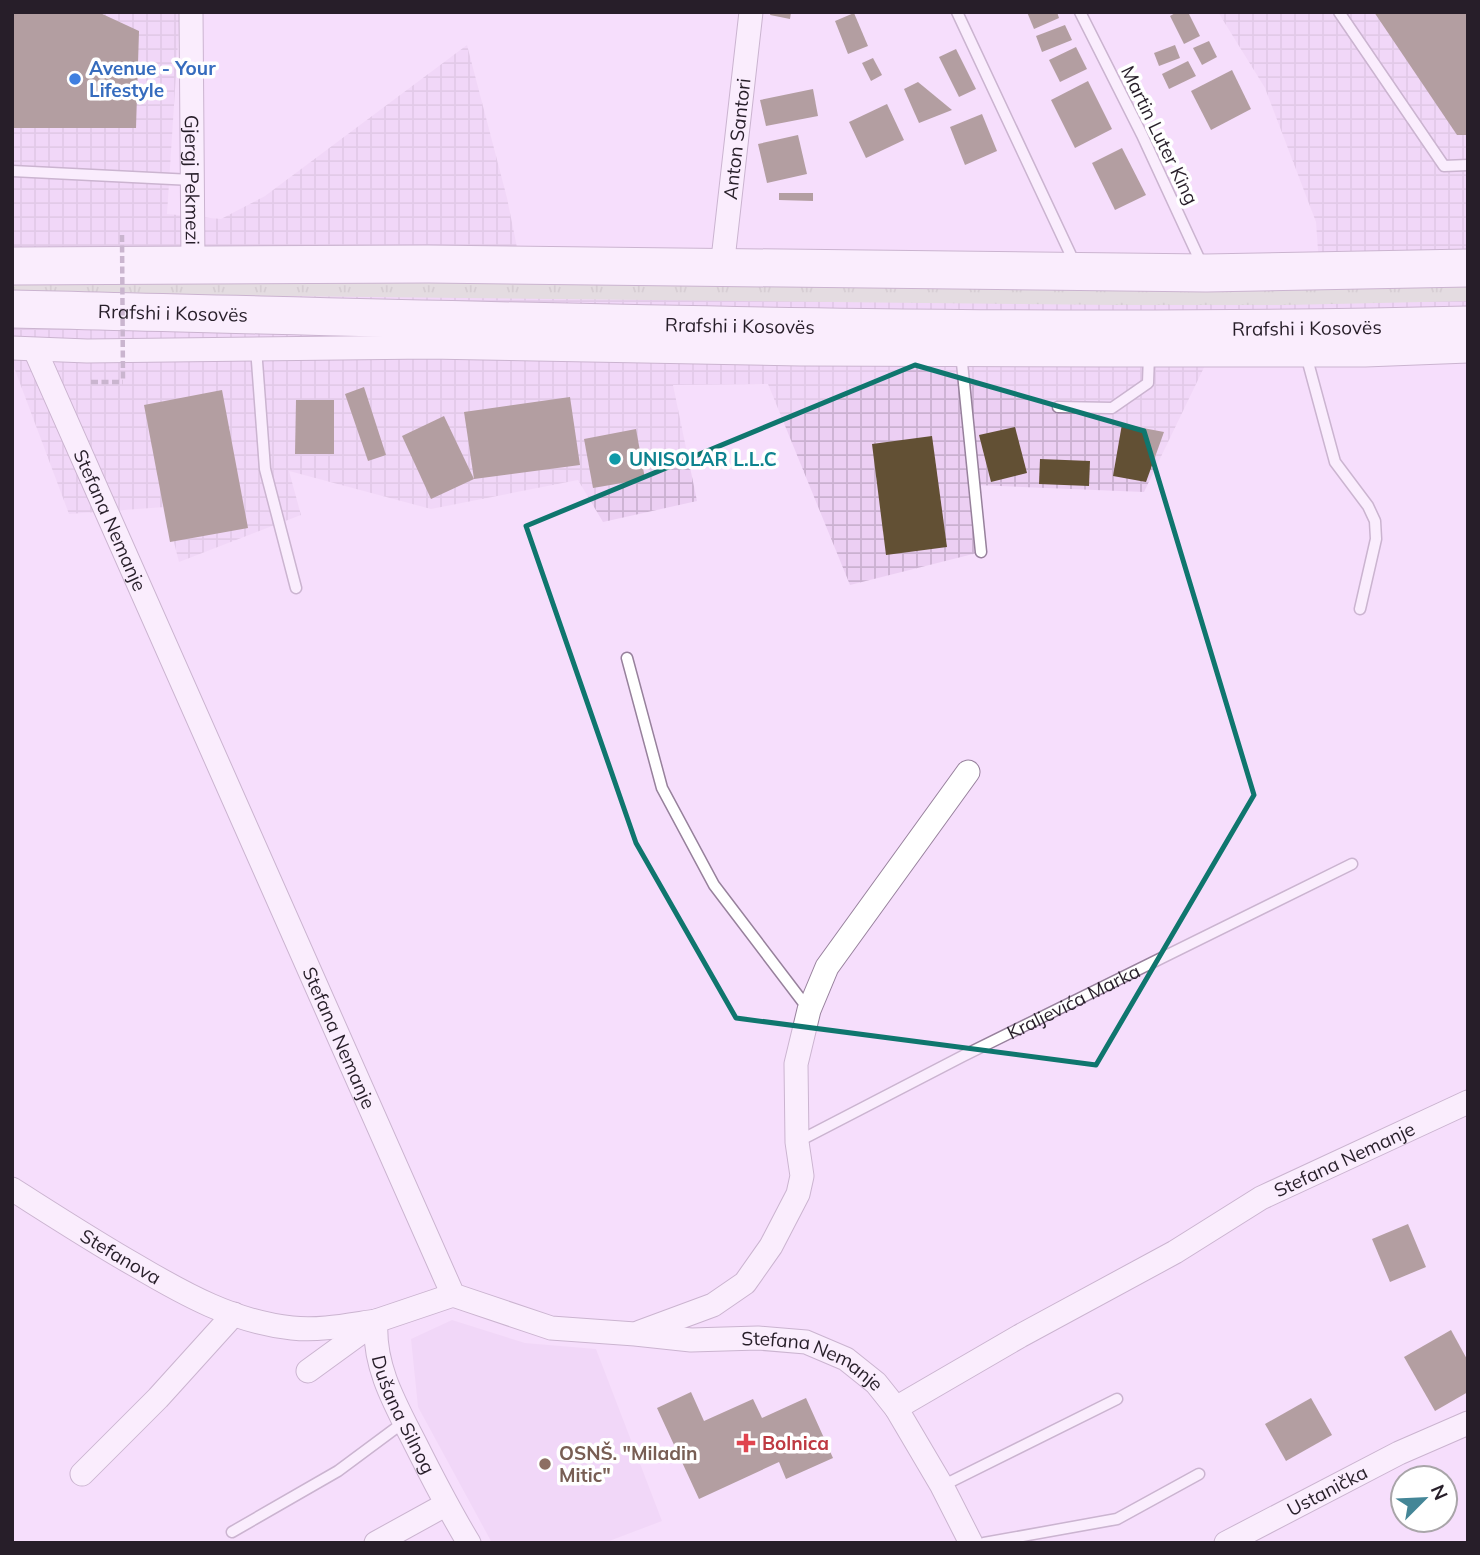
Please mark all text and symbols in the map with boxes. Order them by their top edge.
place label: Avenue - Your Lifestyle [89,56,216,102]
street label: Martin Luter King [1116,62,1204,208]
marker: Avenue - Your Lifestyle [67,71,83,87]
street label: Anton Santori [718,77,755,201]
street label: Gjergj Pekmezi [180,115,205,245]
street label: Rrafshi i Kosovës [98,299,248,327]
street label: Rrafshi i Kosovës [665,312,815,339]
street label: Rrafshi i Kosovës [1232,315,1382,341]
street label: Stefana Nemanje [68,445,152,595]
place label: UNISOLAR L.L.C [629,447,777,471]
marker: UNISOLAR L.L.C [607,451,623,467]
street label: Kraljevića Marka [1003,959,1144,1045]
street label: Stefana Nemanje [297,963,381,1112]
street label: Stefana Nemanje [1270,1116,1419,1202]
street label: Stefanova [76,1223,165,1290]
street label: Stefana Nemanje [741,1326,889,1395]
street label: Dušana Silnog [367,1353,441,1478]
place label: Bolnica [762,1431,829,1455]
marker: Bolnica [736,1433,756,1453]
place label: OSNŠ. "Miladin Mitic" [559,1441,697,1487]
marker: OSNŠ. "Miladin Mitic" [537,1456,553,1472]
street label: Ustanička [1283,1460,1371,1521]
north arrow [1389,1464,1459,1534]
text: N [1426,1481,1453,1504]

